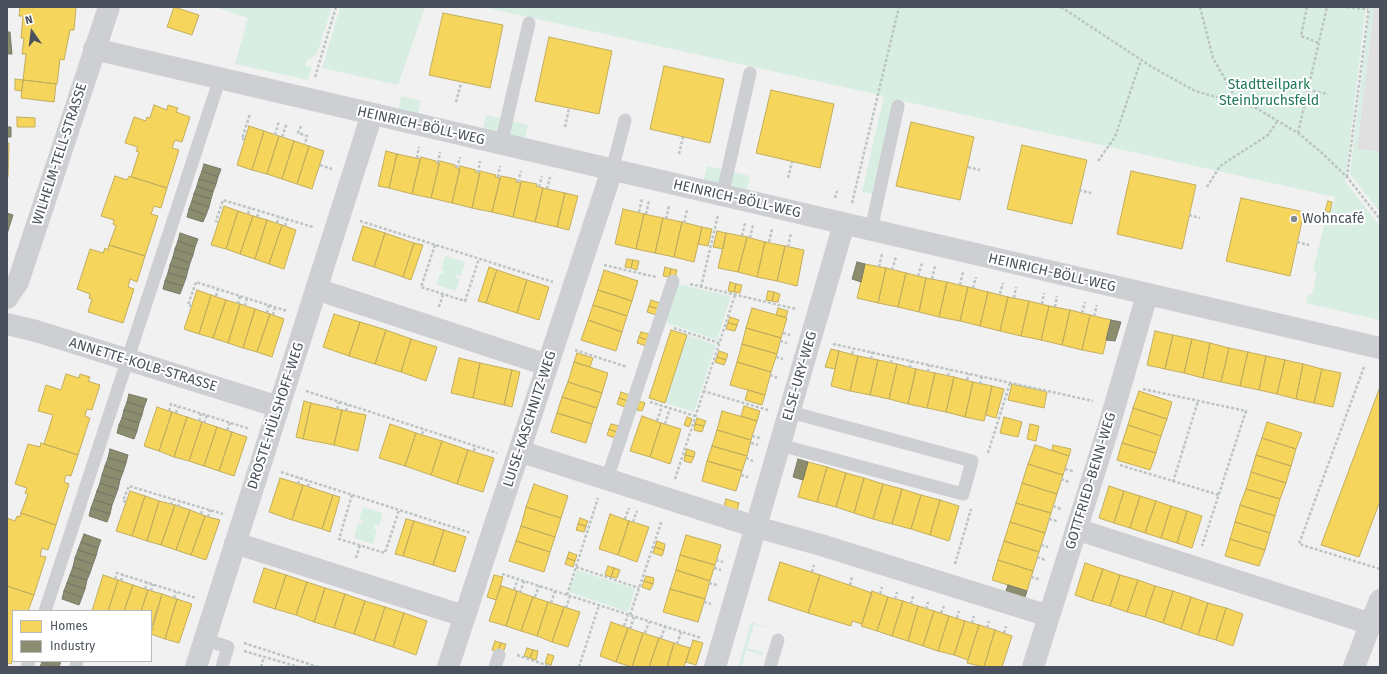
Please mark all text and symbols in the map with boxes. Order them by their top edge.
north arrow [12,12,52,52]
text: N [24,13,34,27]
park label: Stadtteilpark Steinbruchsfeld [1219,77,1319,110]
street label: WILHELM-TELL-STRASSE [29,81,91,227]
street label: HEINRICH-BÖLL-WEG [356,103,486,149]
street label: HEINRICH-BÖLL-WEG [672,176,802,222]
place label: Wohncafé [1302,211,1364,227]
marker: Wohncafé [1289,214,1299,224]
street label: HEINRICH-BÖLL-WEG [987,250,1117,296]
street label: ELSE-URY-WEG [779,329,821,423]
street label: ANNETTE-KOLB-STRASSE [67,334,219,396]
street label: DROSTE-HÜLSHOFF-WEG [244,340,308,492]
street label: LUISE-KASCHNITZ-WEG [500,349,560,489]
street label: GOTTFRIED-BENN-WEG [1062,410,1120,552]
legend [12,610,152,662]
text: Homes [50,619,88,633]
text: Industry [50,639,95,653]

